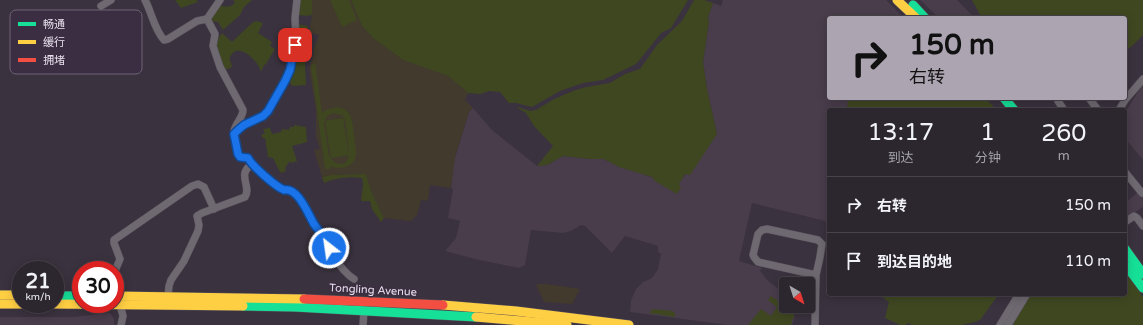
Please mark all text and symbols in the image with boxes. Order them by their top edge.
legend [10,10,142,74]
text: 畅通 [43,18,65,31]
pin [278,28,312,62]
text: 150 m [909,28,995,62]
icon: right [843,32,895,84]
icon: arrive [284,34,306,56]
text: 缓行 [43,36,65,49]
text: 拥堵 [43,54,65,67]
text: 右转 [909,66,945,88]
text: 13:17 [868,118,934,147]
text: 1 [980,118,995,147]
text: 260 [1041,119,1086,148]
text: m [1058,148,1070,164]
text: 到达 [888,150,914,166]
text: 分钟 [975,150,1001,166]
icon: right [843,194,865,216]
text: 150 m [1065,196,1111,214]
text: 右转 [877,197,907,215]
position arrow [308,227,350,269]
icon: arrive [843,250,865,272]
text: 110 m [1065,252,1111,270]
text: 到达目的地 [877,253,952,271]
speed limit sign: 30 [72,261,124,313]
text: 21 [25,270,51,294]
north arrow [779,277,815,313]
map controls [779,277,815,313]
street label: Tongling Avenue [329,281,417,299]
text: km/h [25,291,51,303]

